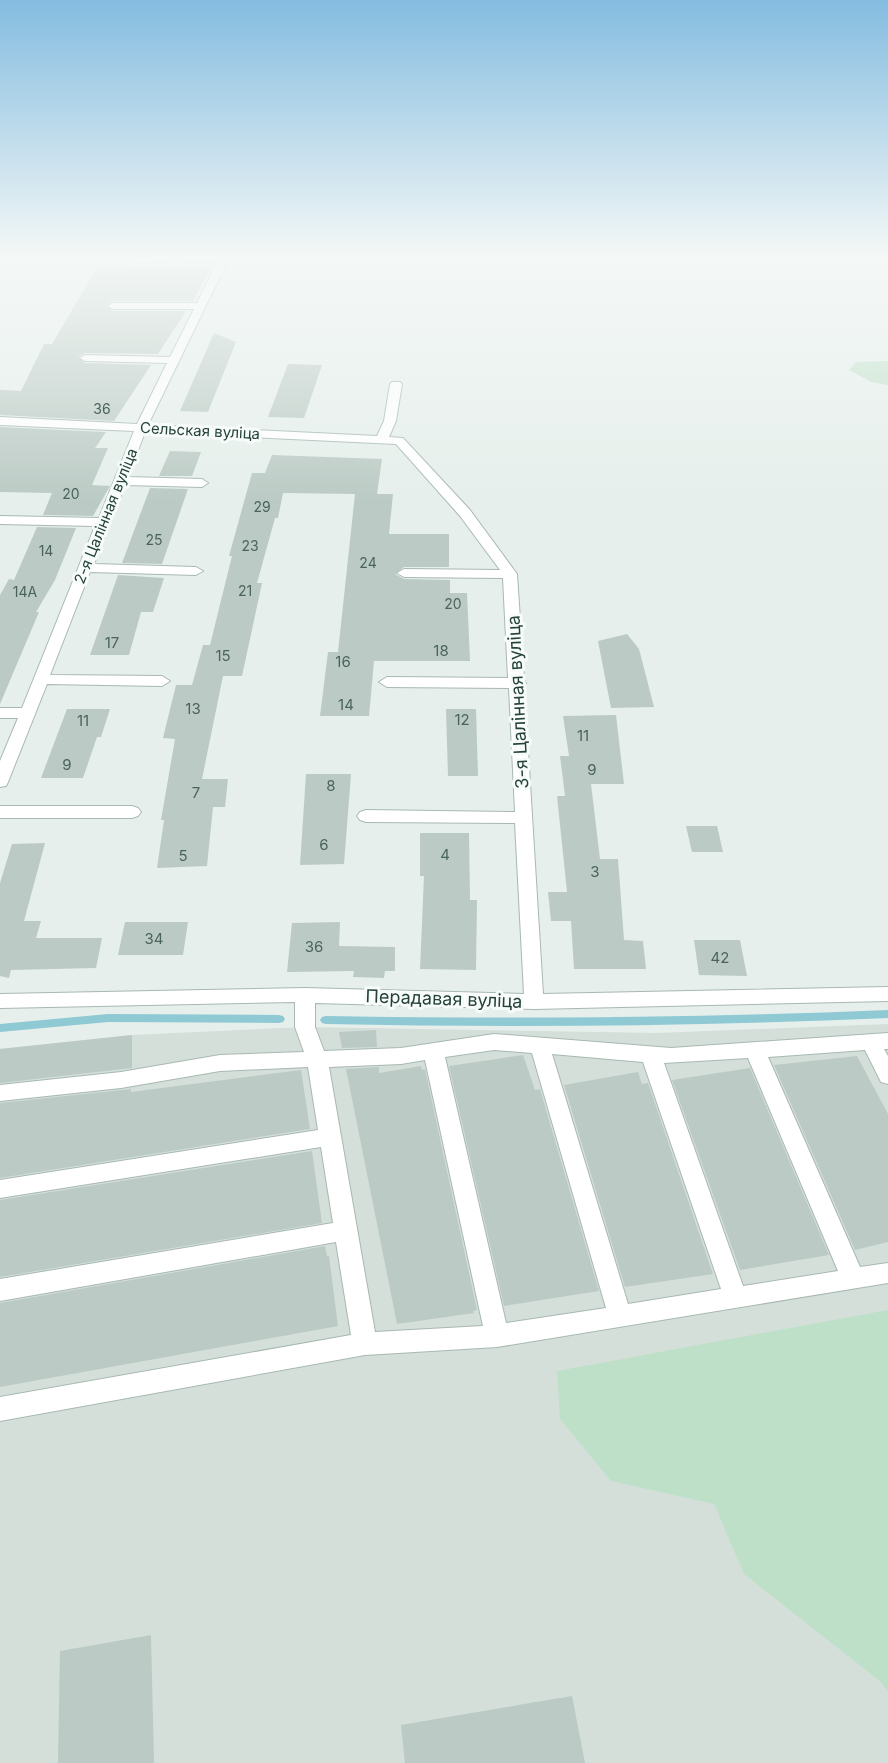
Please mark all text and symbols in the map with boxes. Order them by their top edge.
house number: 36 [93,400,111,417]
street label: Сельская вуліца [139,418,261,443]
street label: 2-я Цалінная вуліца [70,445,141,586]
house number: 20 [62,485,80,502]
house number: 29 [253,498,271,515]
house number: 25 [145,531,163,548]
house number: 23 [241,537,259,554]
house number: 14 [39,542,53,559]
house number: 24 [359,554,377,571]
house number: 21 [238,582,252,599]
house number: 14А [13,583,38,600]
house number: 20 [444,595,462,612]
street label: 3-я Цалінная вуліца [502,615,533,789]
house number: 17 [105,633,119,652]
house number: 18 [433,641,449,660]
house number: 15 [215,646,231,665]
house number: 16 [335,652,351,671]
house number: 14 [338,695,354,714]
house number: 13 [185,699,201,718]
house number: 12 [454,710,470,729]
house number: 11 [77,711,89,730]
house number: 11 [577,726,589,745]
house number: 9 [62,755,72,774]
house number: 9 [587,760,597,779]
house number: 8 [326,776,336,795]
house number: 7 [192,783,200,802]
house number: 6 [319,835,329,854]
house number: 4 [440,845,450,864]
house number: 5 [178,846,188,865]
house number: 3 [590,862,600,881]
house number: 34 [145,929,163,948]
house number: 36 [305,937,323,956]
house number: 42 [711,948,729,967]
street label: Перадавая вуліца [365,985,523,1012]

